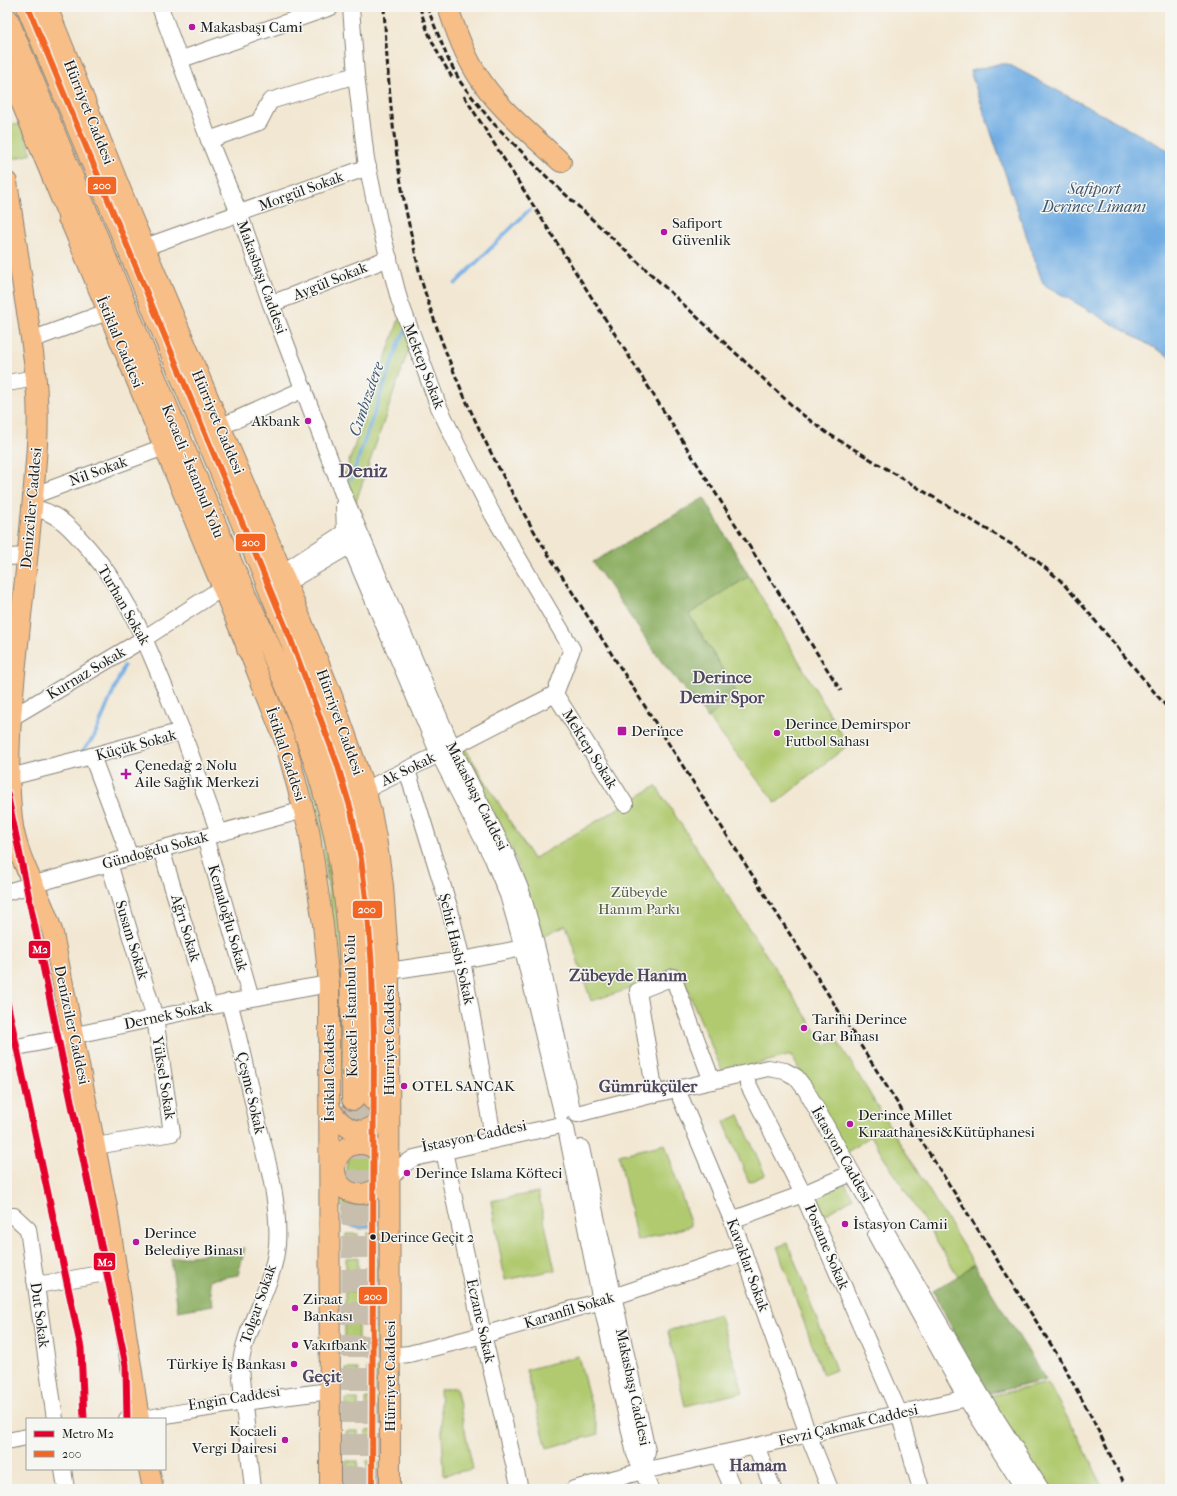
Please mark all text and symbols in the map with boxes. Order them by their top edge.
place label: Makasbaşı Cami [200,18,303,36]
marker: Makasbaşı Cami [187,22,197,32]
street label: Hürriyet Caddesi [60,57,118,168]
street label: Morgül Sokak [256,167,346,215]
line badge: 200 [87,176,117,195]
text: 200 [93,179,111,192]
water label: Safiport Derince Limanı [1041,179,1146,216]
place label: Safiport Güvenlik [672,214,731,249]
street label: Makasbaşı Caddesi [233,218,291,337]
marker: Safiport Güvenlik [659,227,669,237]
street label: Aygül Sokak [289,258,370,304]
street label: İstiklal Caddesi [93,293,148,391]
street label: Mektep Sokak [399,321,449,412]
water label: Cımbızdere [344,359,388,438]
street label: Hürriyet Caddesi [188,367,248,477]
street label: Kocaeli - İstanbul Yolu [158,401,228,541]
place label: Akbank [250,412,300,430]
marker: Akbank [303,416,313,426]
street label: Denizciler Caddesi [17,446,45,569]
street label: Nil Sokak [66,452,130,490]
district label: Deniz [339,460,388,482]
line badge: 200 [235,533,266,552]
text: 200 [242,536,260,549]
street label: Turhan Sokak [94,562,154,648]
street label: Kurnaz Sokak [43,642,129,704]
street label: Hürriyet Caddesi [312,667,368,778]
district label: Derince Demir Spor [679,667,765,708]
street label: İstiklal Caddesi [262,705,310,804]
street label: Mektep Sokak [558,706,622,792]
place label: Derince Demirspor Futbol Sahası [785,715,911,750]
place label: Derince [631,722,684,740]
marker: Derince [616,725,628,737]
street label: Küçük Sokak [94,726,179,764]
marker: Derince Demirspor Futbol Sahası [772,728,782,738]
street label: Makasbaşı Caddesi [442,739,512,854]
street label: Ak Sokak [377,748,438,790]
place label: Çenedağ 2 Nolu Aile Sağlık Merkezi [134,756,260,791]
marker: Çenedağ 2 Nolu Aile Sağlık Merkezi [120,768,132,780]
street label: Gündoğdu Sokak [100,827,210,873]
street label: Kemaloğlu Sokak [204,862,252,974]
park label: Zübeyde Hanım Parkı [598,883,681,918]
street label: Ağrı Sokak [167,891,205,964]
street label: Şehit Hasbi Sokak [435,892,479,1007]
street label: Susam Sokak [111,898,153,982]
line badge: 200 [352,900,383,919]
text: 200 [358,903,376,916]
street label: Kocaeli - İstanbul Yolu [341,934,361,1078]
line badge: M2 [28,940,51,959]
text: M2 [31,943,48,956]
street label: Denizciler Caddesi [51,964,94,1087]
district label: Zübeyde Hanım [569,965,688,986]
street label: Hürriyet Caddesi [380,984,398,1096]
street label: Dernek Sokak [122,997,214,1033]
place label: Tarihi Derince Gar Binası [812,1010,908,1045]
street label: İstiklal Caddesi [320,1023,338,1122]
marker: Tarihi Derince Gar Binası [799,1023,809,1033]
street label: Yüksel Sokak [148,1034,180,1121]
street label: Çeşme Sokak [233,1050,269,1136]
district label: Gümrükçüler [599,1076,698,1097]
place label: OTEL SANCAK [412,1077,516,1095]
marker: OTEL SANCAK [399,1081,409,1091]
street label: İstasyon Caddesi [807,1103,877,1205]
place label: Derince Millet Kıraathanesi&Kütüphanesi [858,1106,1035,1141]
street label: İstasyon Caddesi [420,1116,529,1156]
marker: Derince Millet Kıraathanesi&Kütüphanesi [845,1119,855,1129]
place label: Derince Islama Köfteci [415,1164,563,1182]
marker: Derince Islama Köfteci [402,1168,412,1178]
street label: Postane Sokak [801,1202,853,1293]
place label: İstasyon Camii [853,1215,948,1233]
street label: Kavaklar Sokak [723,1216,773,1314]
marker: İstasyon Camii [840,1219,850,1229]
place label: Derince Belediye Binası [144,1224,244,1259]
place label: Derince Geçit 2 [380,1229,474,1246]
marker: Derince Geçit 2 [368,1232,378,1242]
marker: Derince Belediye Binası [131,1237,141,1247]
line badge: M2 [93,1252,116,1271]
text: M2 [96,1256,113,1269]
street label: Tolgar Sokak [236,1262,280,1346]
street label: Eczane Sokak [463,1277,500,1365]
street label: Dut Sokak [26,1281,54,1349]
line badge: 200 [358,1286,388,1305]
street label: Karanfil Sokak [522,1288,617,1332]
place label: Ziraat Bankası [303,1290,354,1325]
text: 200 [364,1290,382,1303]
marker: Ziraat Bankası [290,1303,300,1313]
street label: Hürriyet Caddesi [381,1320,399,1432]
street label: Makasbaşı Caddesi [612,1327,654,1448]
place label: Vakıfbank [302,1336,367,1354]
marker: Vakıfbank [290,1340,300,1350]
place label: Türkiye İş Bankası [167,1355,287,1373]
marker: Türkiye İş Bankası [289,1359,299,1369]
district label: Geçit [303,1366,342,1387]
street label: Engin Caddesi [187,1382,282,1414]
street label: Fevzi Çakmak Caddesi [776,1400,920,1450]
legend [26,1418,166,1470]
place label: Kocaeli Vergi Dairesi [191,1422,278,1457]
text: Metro M2 [62,1427,114,1441]
marker: Kocaeli Vergi Dairesi [280,1435,290,1445]
text: 200 [62,1447,81,1461]
district label: Hamam [729,1455,788,1475]

